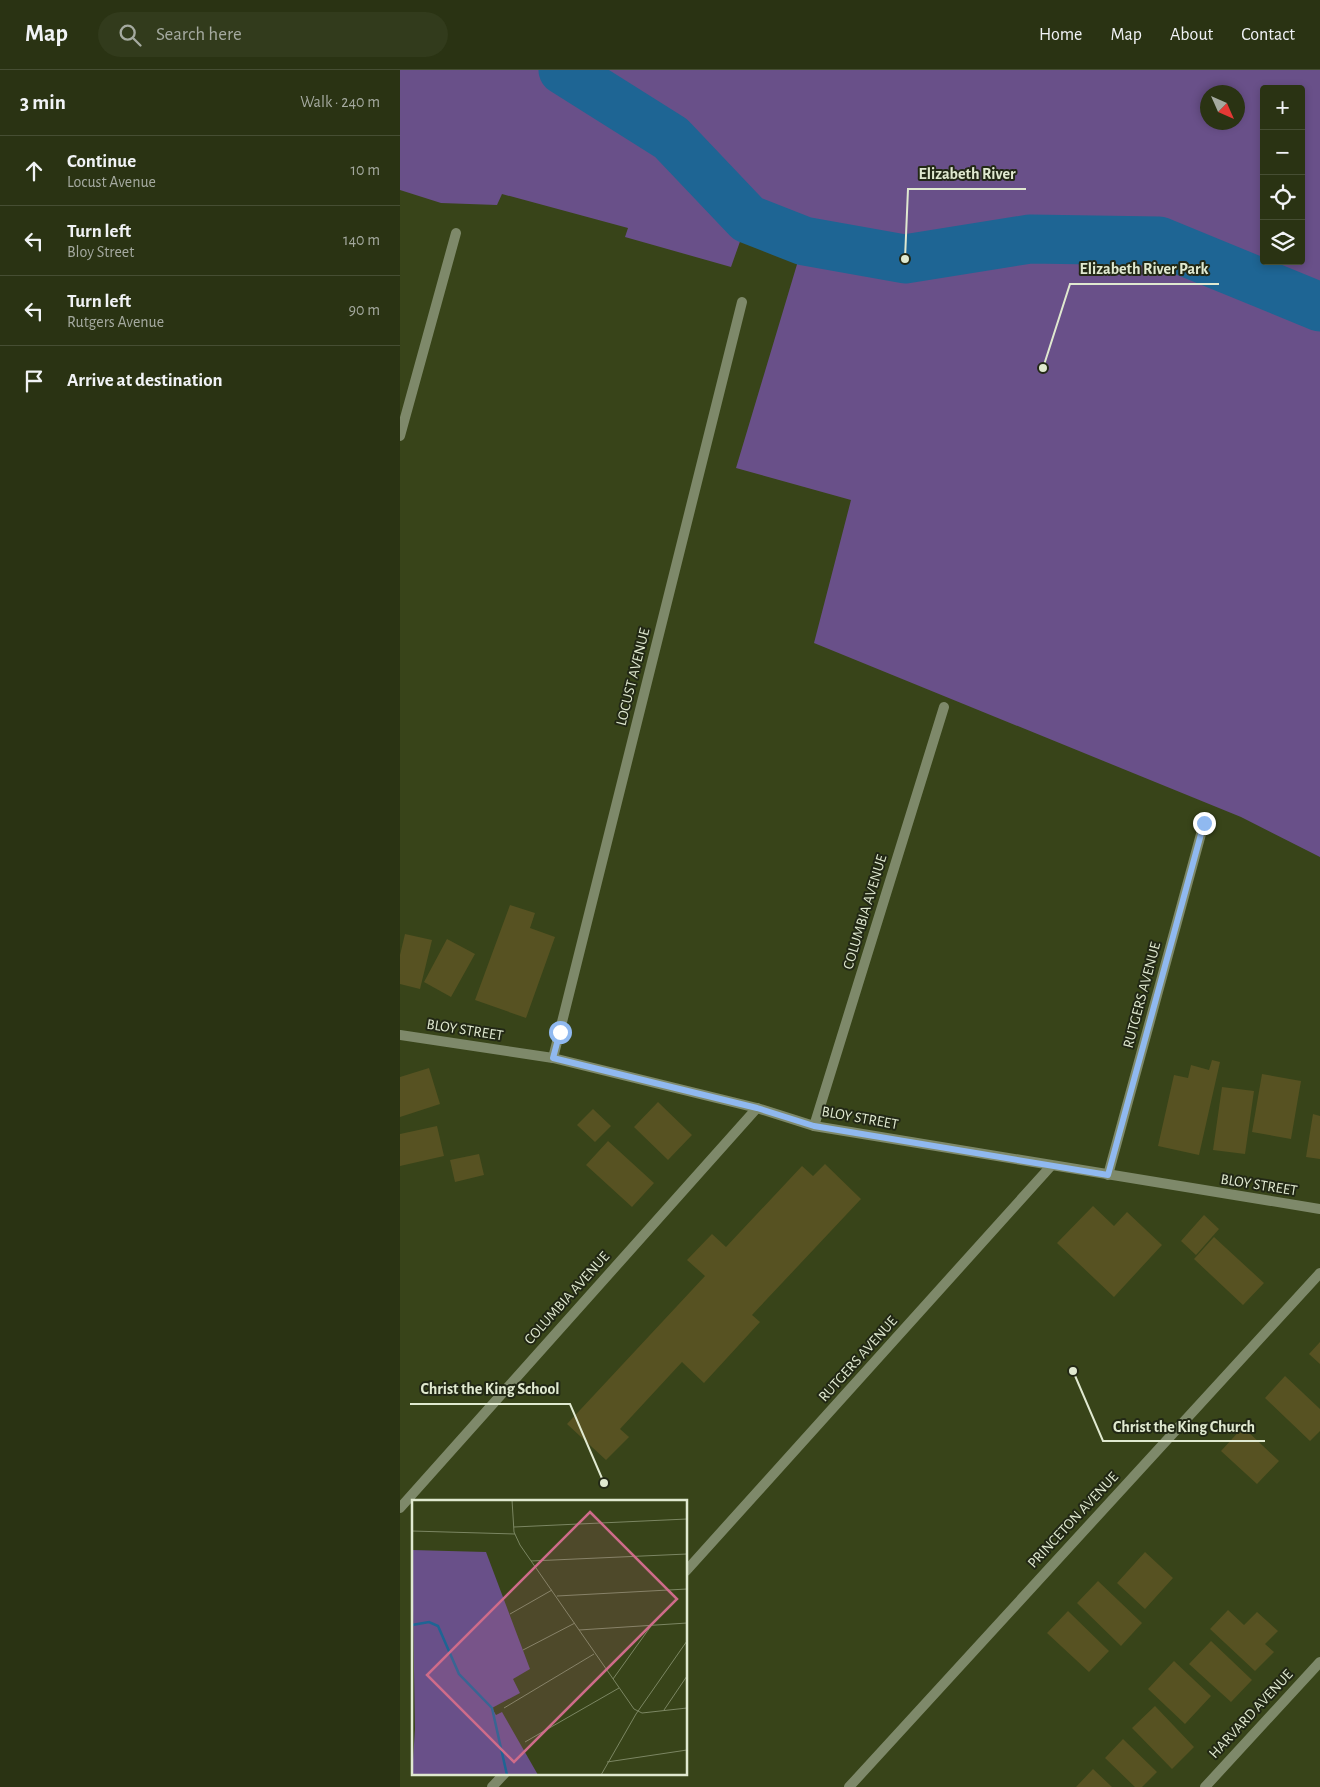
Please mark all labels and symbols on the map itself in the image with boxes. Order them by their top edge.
north arrow [1200,85,1245,130]
callout: Elizabeth River [908,158,1026,189]
text: Elizabeth River [918,166,1016,182]
callout: Elizabeth River Park [1070,253,1219,284]
text: Elizabeth River Park [1080,261,1209,277]
street label: LOCUST AVENUE [614,627,652,727]
route end [1193,812,1216,835]
street label: COLUMBIA AVENUE [840,853,890,971]
street label: RUTGERS AVENUE [1121,940,1163,1050]
street label: BLOY STREET [426,1017,505,1044]
route start [549,1021,572,1044]
street label: BLOY STREET [821,1104,900,1132]
street label: BLOY STREET [1220,1172,1299,1199]
street label: COLUMBIA AVENUE [522,1249,612,1347]
street label: RUTGERS AVENUE [816,1313,900,1405]
callout: Christ the King School [410,1373,570,1404]
text: Christ the King School [420,1381,560,1397]
callout: Christ the King Church [1103,1410,1265,1441]
text: Christ the King Church [1113,1419,1255,1435]
street label: PRINCETON AVENUE [1025,1469,1121,1571]
inset map [412,1500,688,1774]
street label: HARVARD AVENUE [1206,1667,1296,1761]

